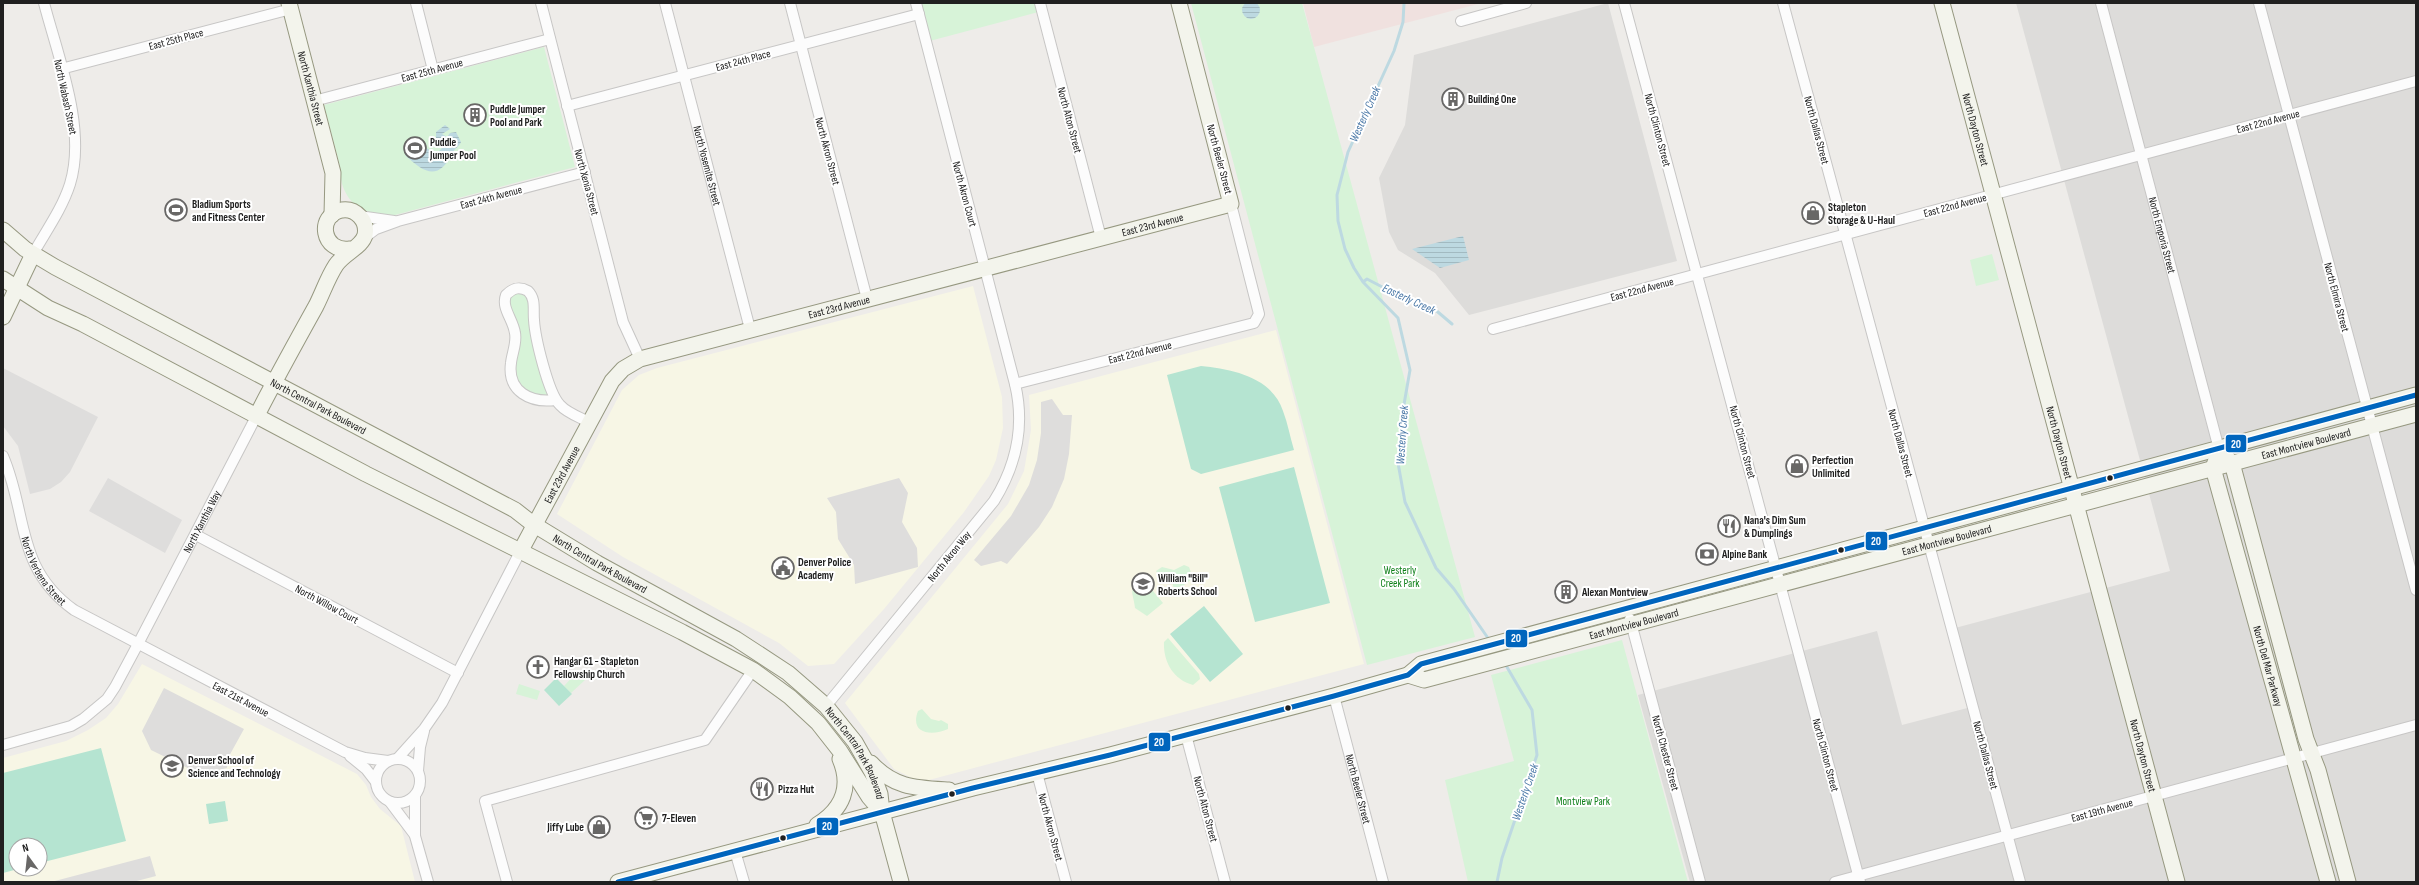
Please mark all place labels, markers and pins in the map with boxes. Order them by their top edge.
building icon: Building One [1440,86,1466,112]
place label: Building One [1468,93,1516,106]
building icon: Puddle Jumper Pool and Park [462,102,488,128]
place label: Puddle Jumper Pool and Park [490,103,546,129]
sports icon: Puddle Jumper Pool [402,135,428,161]
place label: Puddle Jumper Pool [429,136,476,162]
sports icon: Bladium Sports and Fitness Center [163,197,189,223]
place label: Bladium Sports and Fitness Center [192,198,266,224]
shop icon: Stapleton Storage & U-Haul [1800,200,1826,226]
place label: Stapleton Storage & U-Haul [1828,201,1895,227]
shop icon: Perfection Unlimited [1784,453,1810,479]
place label: Perfection Unlimited [1812,454,1853,480]
unlabelled marker [2105,473,2115,483]
restaurant icon: Nana's Dim Sum & Dumplings [1716,513,1742,539]
place label: Nana's Dim Sum & Dumplings [1744,514,1806,540]
bank icon: Alpine Bank [1694,541,1720,567]
unlabelled marker [1836,545,1846,555]
place label: Alpine Bank [1721,548,1768,561]
public building icon: Denver Police Academy [770,555,796,581]
place label: Denver Police Academy [797,556,852,582]
school or university icon: William "Bill" Roberts School [1130,571,1156,597]
place label: William "Bill" Roberts School [1158,572,1217,598]
building icon: Alexan Montview [1553,579,1579,605]
place label: Alexan Montview [1581,586,1649,599]
church icon: Hangar 61 - Stapleton Fellowship Church [525,654,551,680]
place label: Hangar 61 - Stapleton Fellowship Church [554,655,639,681]
unlabelled marker [1283,703,1293,713]
school or university icon: Denver School of Science and Technology [159,753,185,779]
place label: Denver School of Science and Technology [188,754,281,780]
restaurant icon: Pizza Hut [749,776,775,802]
place label: Pizza Hut [778,783,815,796]
unlabelled marker [947,789,957,799]
supermarket icon: 7-Eleven [633,805,659,831]
place label: 7-Eleven [662,812,696,825]
shop icon: Jiffy Lube [586,814,612,840]
place label: Jiffy Lube [546,821,584,834]
unlabelled marker [778,833,788,843]

